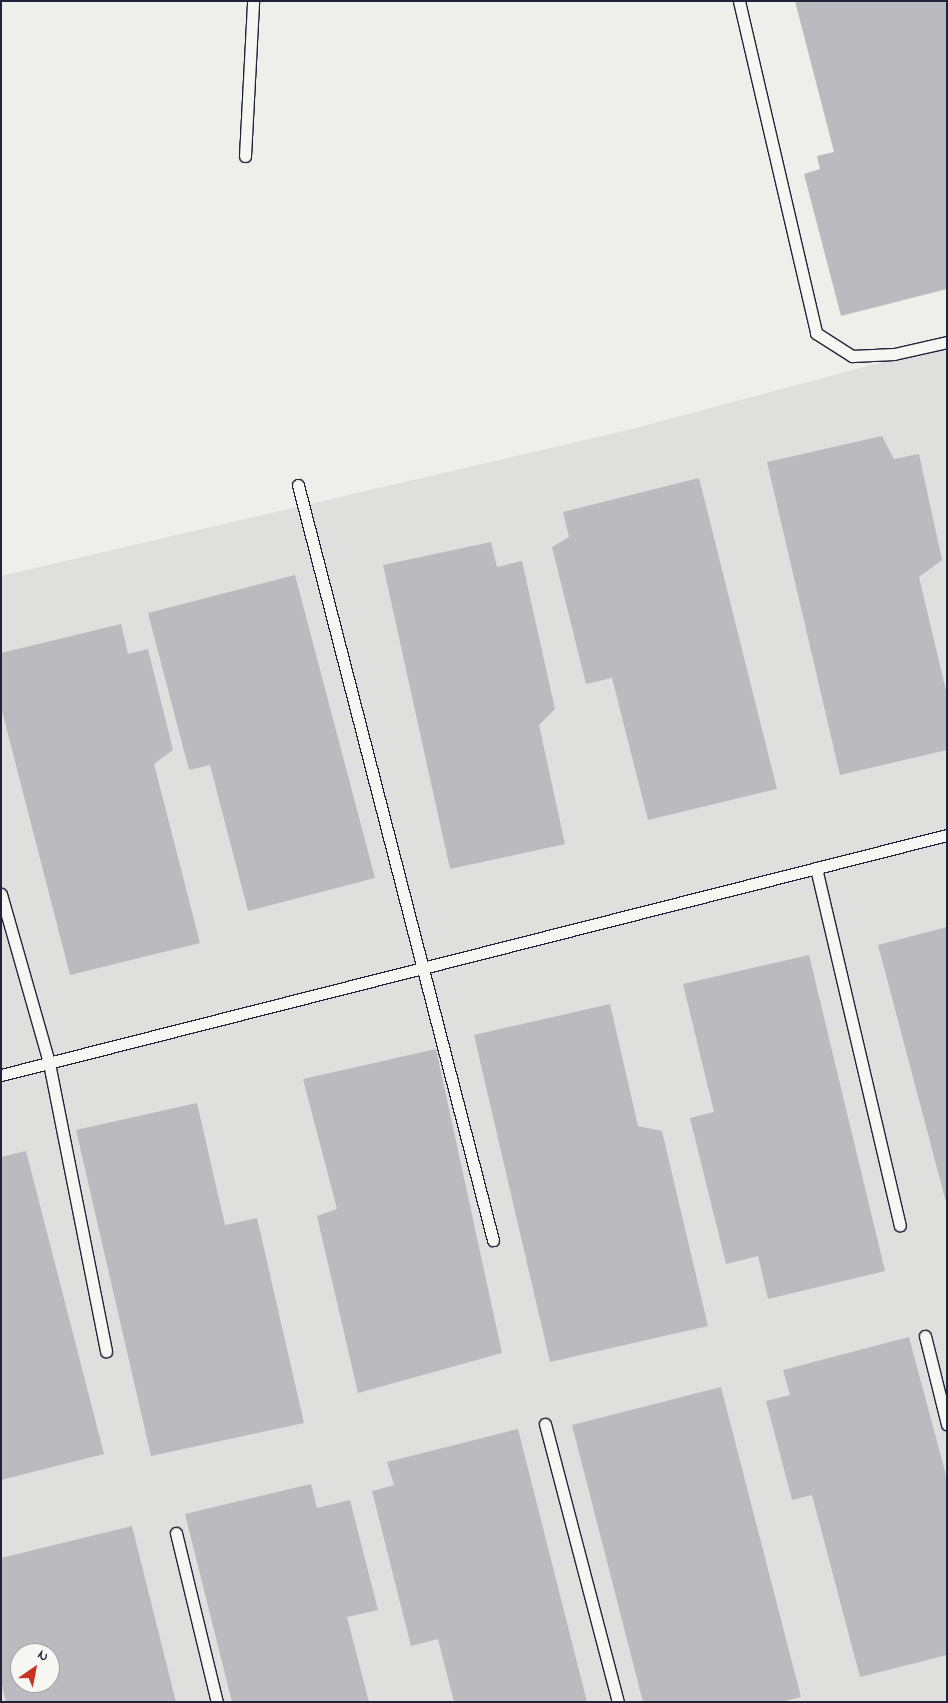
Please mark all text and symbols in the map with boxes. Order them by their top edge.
north arrow [10,1643,60,1693]
text: N [33,1644,53,1667]

